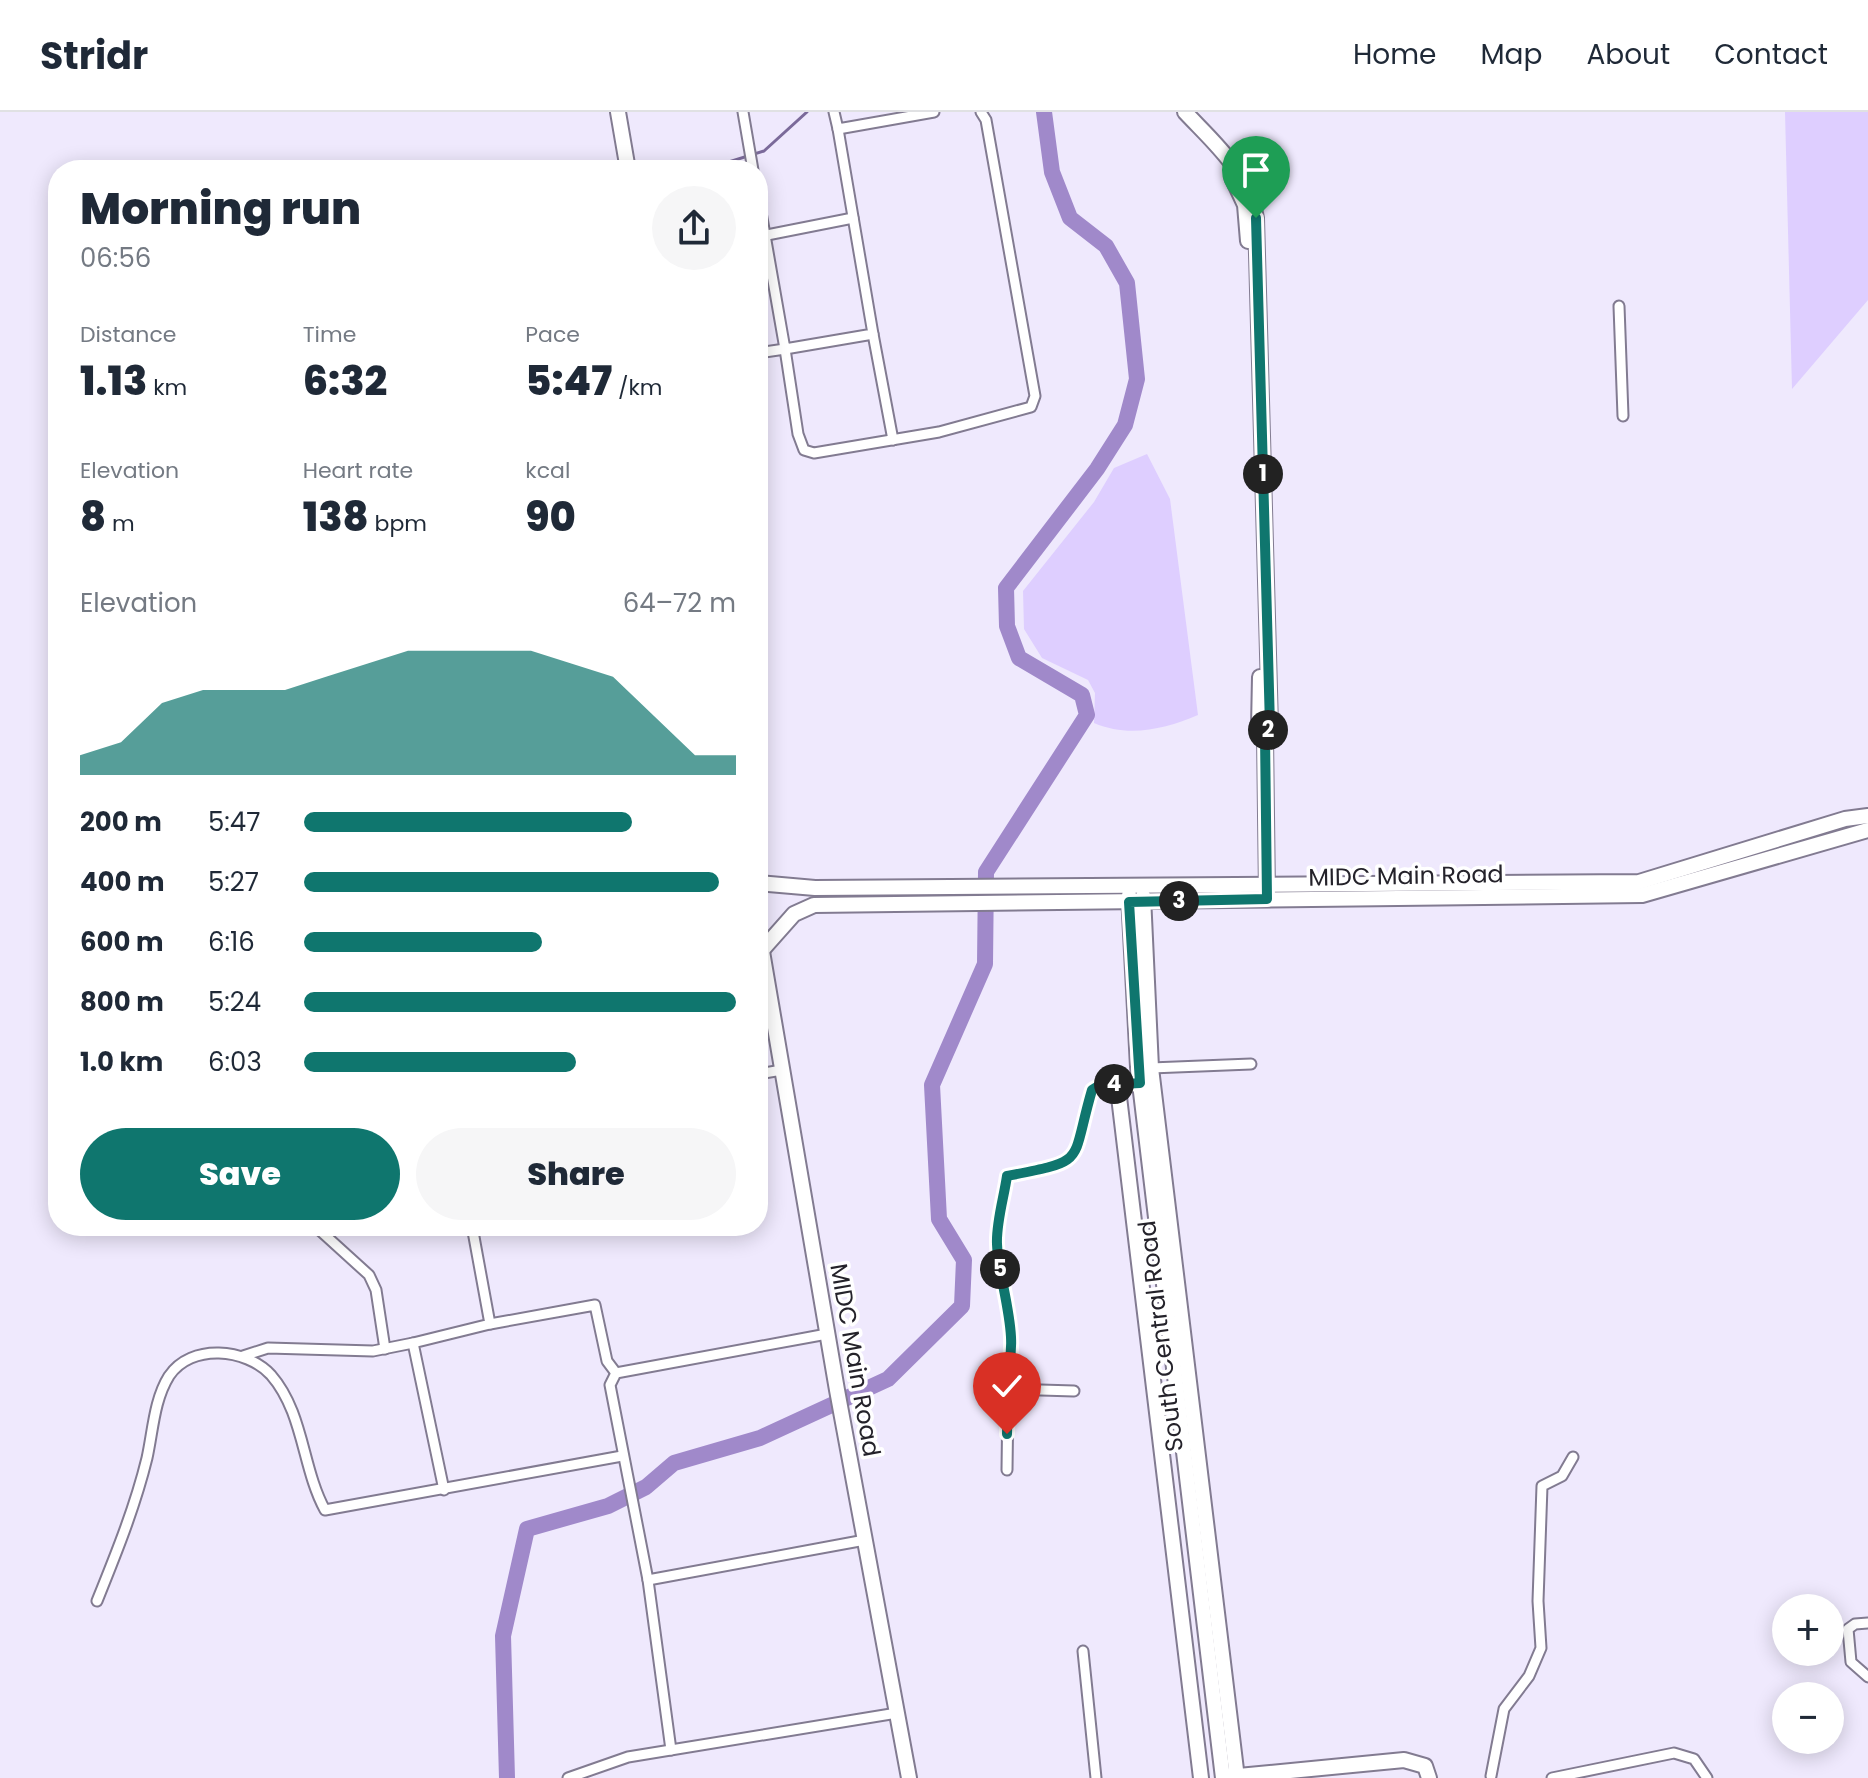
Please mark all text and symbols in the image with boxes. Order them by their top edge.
text: Stridr [40,29,148,82]
text: Home [1353,35,1436,74]
text: Map [1480,35,1542,74]
text: About [1586,35,1670,74]
text: Contact [1714,35,1828,74]
pin [1222,136,1290,218]
icon: arrive [1234,148,1278,192]
text: Morning run [80,178,361,239]
button: share [652,186,736,270]
text: 06:56 [80,240,151,276]
text: Distance [80,319,176,350]
text: Time [303,319,356,350]
text: Pace [525,319,580,350]
text: 1.13 [80,353,147,409]
text: 6:32 [303,353,387,409]
text: 5:47 [525,353,612,409]
text: km [147,372,187,403]
text: /km [612,372,663,403]
pin: 1 [1243,454,1283,494]
text: Elevation [80,455,179,486]
text: Heart rate [303,455,413,486]
text: kcal [525,455,570,486]
text: 1 [1259,458,1267,489]
text: 8 [80,489,106,545]
text: 138 [303,489,369,545]
text: 90 [525,489,576,545]
text: m [106,508,135,539]
text: bpm [369,508,427,539]
text: Elevation [80,585,197,621]
text: 64–72 m [623,585,736,621]
pin: 2 [1248,710,1288,750]
text: 2 [1262,714,1274,745]
text: 200 m [80,804,162,840]
text: 5:47 [208,804,260,840]
street label: MIDC Main Road [1308,857,1504,894]
text: 400 m [80,864,165,900]
text: 5:27 [208,864,259,900]
pin: 3 [1159,881,1199,921]
text: 3 [1172,885,1186,916]
text: 600 m [80,924,164,960]
text: 6:16 [208,924,255,960]
text: 800 m [80,984,164,1020]
text: 5:24 [208,984,261,1020]
text: 1.0 km [80,1044,163,1080]
text: 6:03 [208,1044,262,1080]
pin: 4 [1094,1064,1134,1104]
text: 4 [1107,1068,1121,1099]
button: Save [80,1128,400,1220]
button: Share [416,1128,736,1220]
street label: South Central Road [1130,1219,1191,1454]
pin: 5 [980,1249,1020,1289]
text: 5 [993,1253,1007,1284]
street label: MIDC Main Road [822,1261,889,1459]
pin [973,1352,1041,1434]
icon: check [985,1364,1029,1408]
map controls [1772,1594,1844,1754]
button: + [1772,1594,1844,1666]
button: − [1772,1682,1844,1754]

